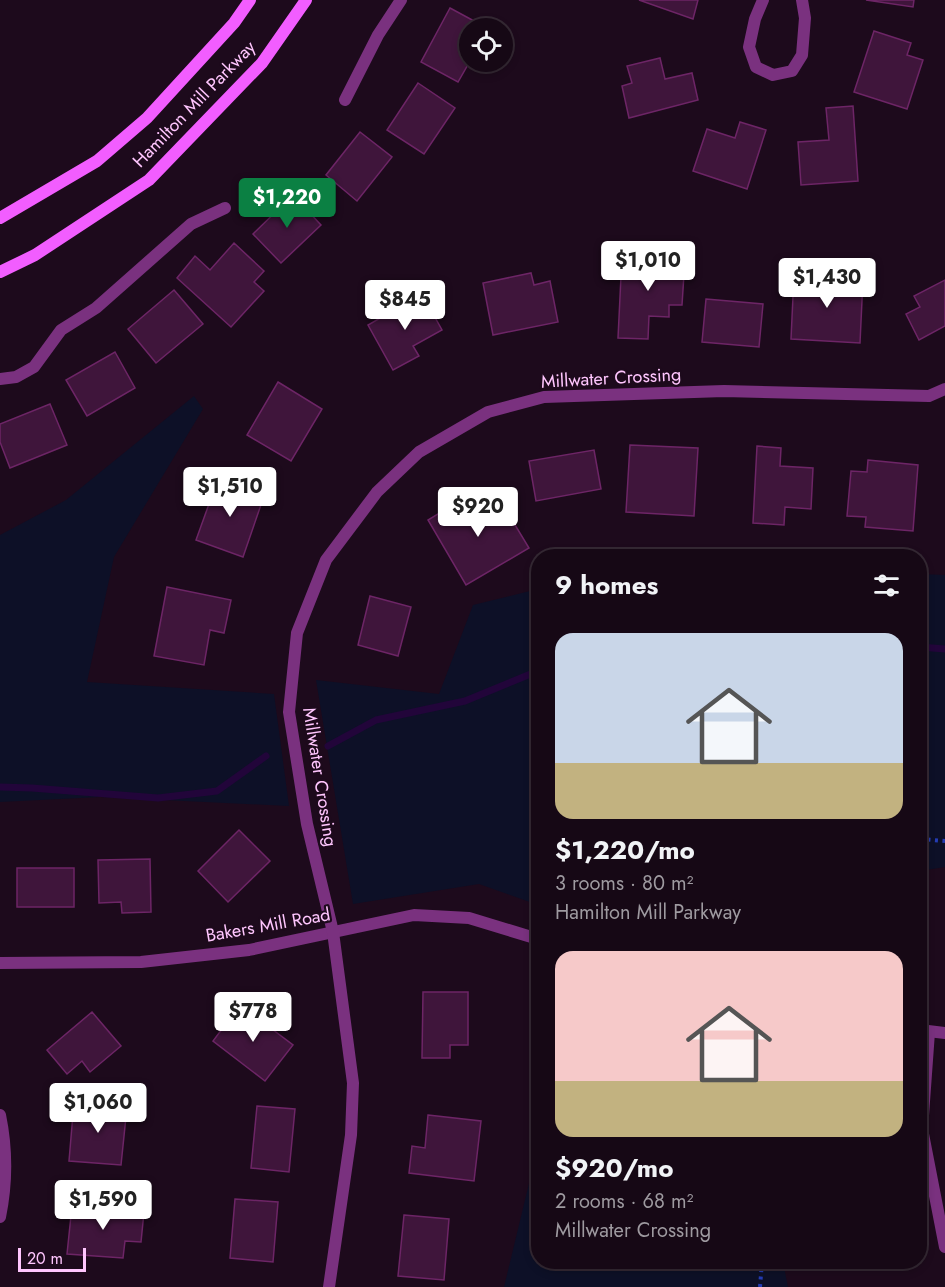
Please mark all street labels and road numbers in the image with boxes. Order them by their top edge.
street label: Hamilton Mill Parkway [127,35,262,173]
street label: Millwater Crossing [540,361,682,395]
street label: Millwater Crossing [296,706,344,848]
street label: Bakers Mill Road [204,901,332,949]

